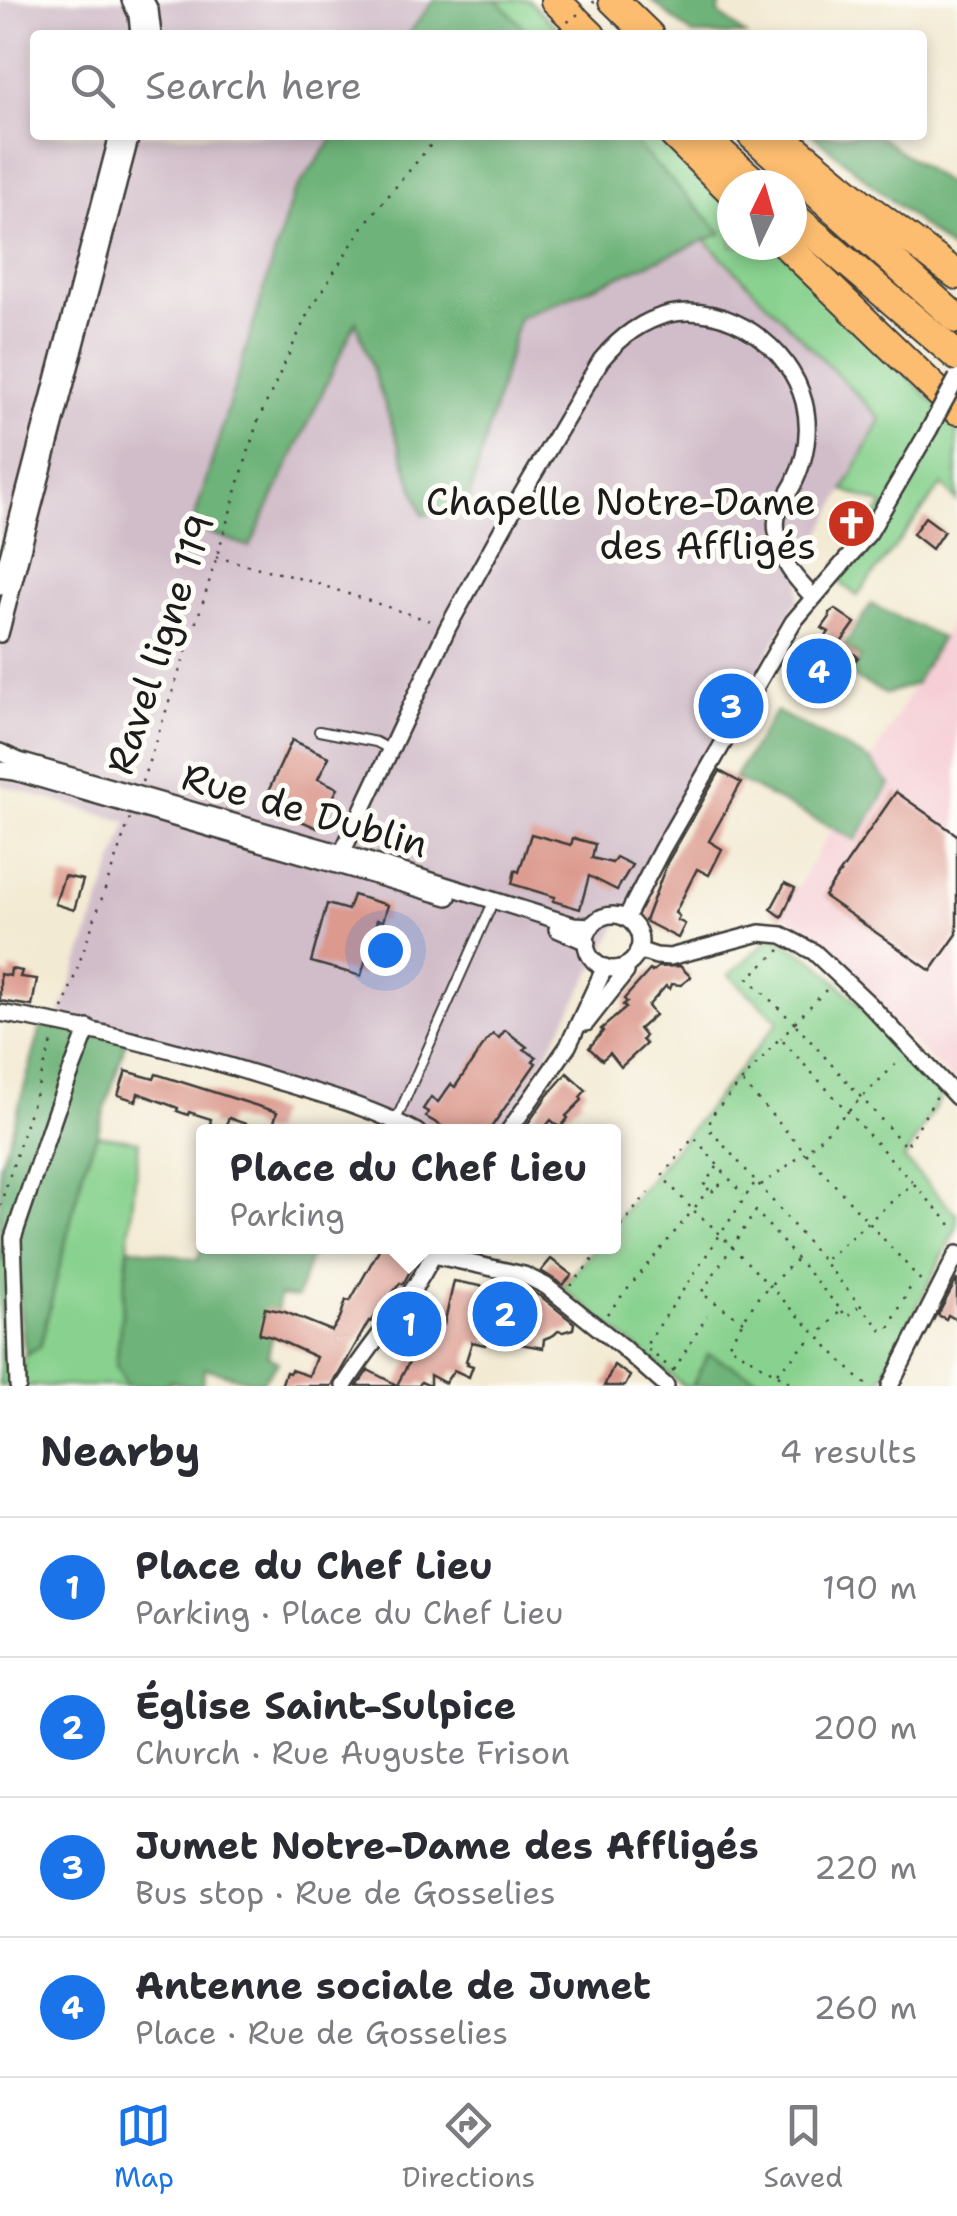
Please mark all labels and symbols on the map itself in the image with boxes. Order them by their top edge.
north arrow [717,170,807,260]
place label: Chapelle Notre-Dame des Affligés [426,476,816,571]
church icon: Chapelle Notre-Dame des Affligés [825,497,877,549]
street label: Ravel ligne 119 [94,507,226,781]
pin: 4 [786,634,852,708]
pin: 3 [698,668,764,744]
street label: Rue de Dublin [176,751,434,869]
your location [360,925,411,976]
pin: 2 [472,1276,538,1352]
pin: 1 [376,1286,442,1362]

